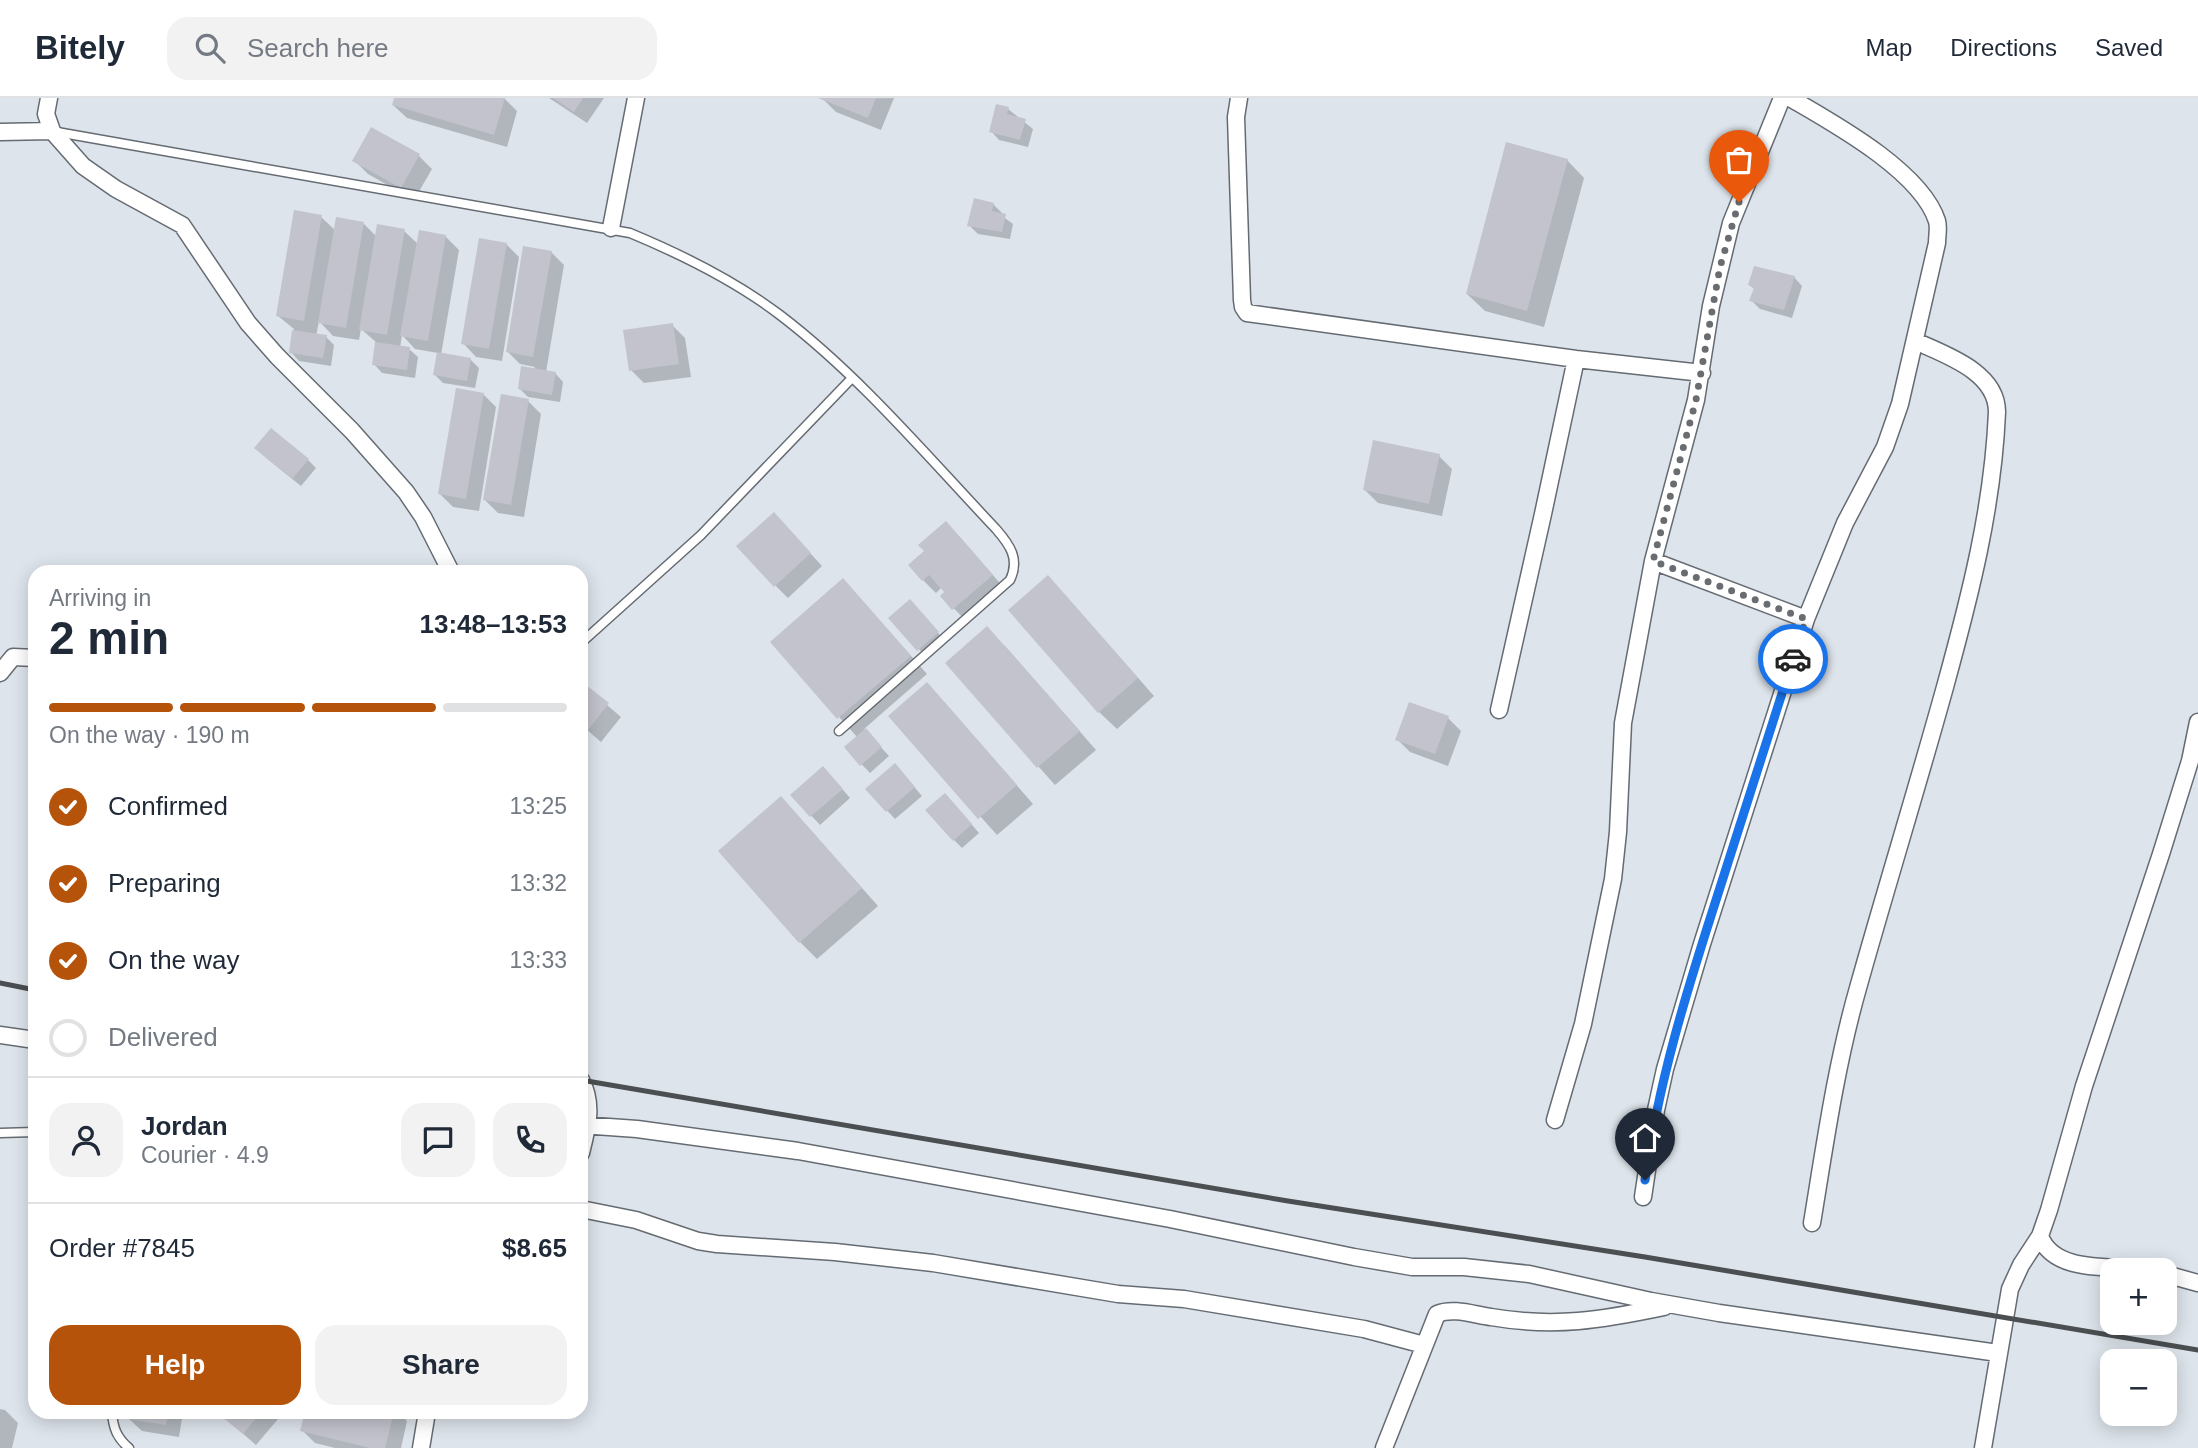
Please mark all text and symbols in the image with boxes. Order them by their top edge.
search box [167,17,657,80]
text: Bitely [35,29,125,66]
icon: search [191,29,229,67]
text: Search here [247,33,389,63]
text: Map [1866,34,1912,61]
text: Directions [1950,34,2057,61]
text: Saved [2095,34,2163,61]
pin [1709,130,1769,202]
icon: bag [1720,141,1758,179]
text: Arriving in [49,585,151,611]
text: 13:48–13:53 [420,609,567,639]
text: 2 min [49,612,169,664]
courier [1758,624,1828,694]
icon: car [1774,640,1812,678]
text: On the way · 190 m [49,722,250,748]
icon: check [49,788,87,826]
text: Confirmed [108,791,228,821]
text: 13:25 [509,793,567,819]
icon: check [49,865,87,903]
text: Preparing [108,868,221,898]
text: 13:32 [509,870,567,896]
icon: check [49,942,87,980]
text: On the way [108,945,240,975]
text: 13:33 [509,947,567,973]
text: Delivered [108,1022,218,1052]
button: person [49,1103,123,1177]
button: chat [401,1103,475,1177]
button: phone [493,1103,567,1177]
pin [1615,1108,1675,1180]
text: Jordan [141,1111,228,1141]
icon: home [1626,1119,1664,1157]
text: Courier · 4.9 [141,1142,269,1168]
text: Order #7845 [49,1233,195,1263]
text: $8.65 [502,1233,567,1263]
map controls [2100,1258,2177,1426]
button: + [2100,1258,2177,1335]
button: Help [49,1325,301,1405]
button: Share [315,1325,567,1405]
button: − [2100,1349,2177,1426]

